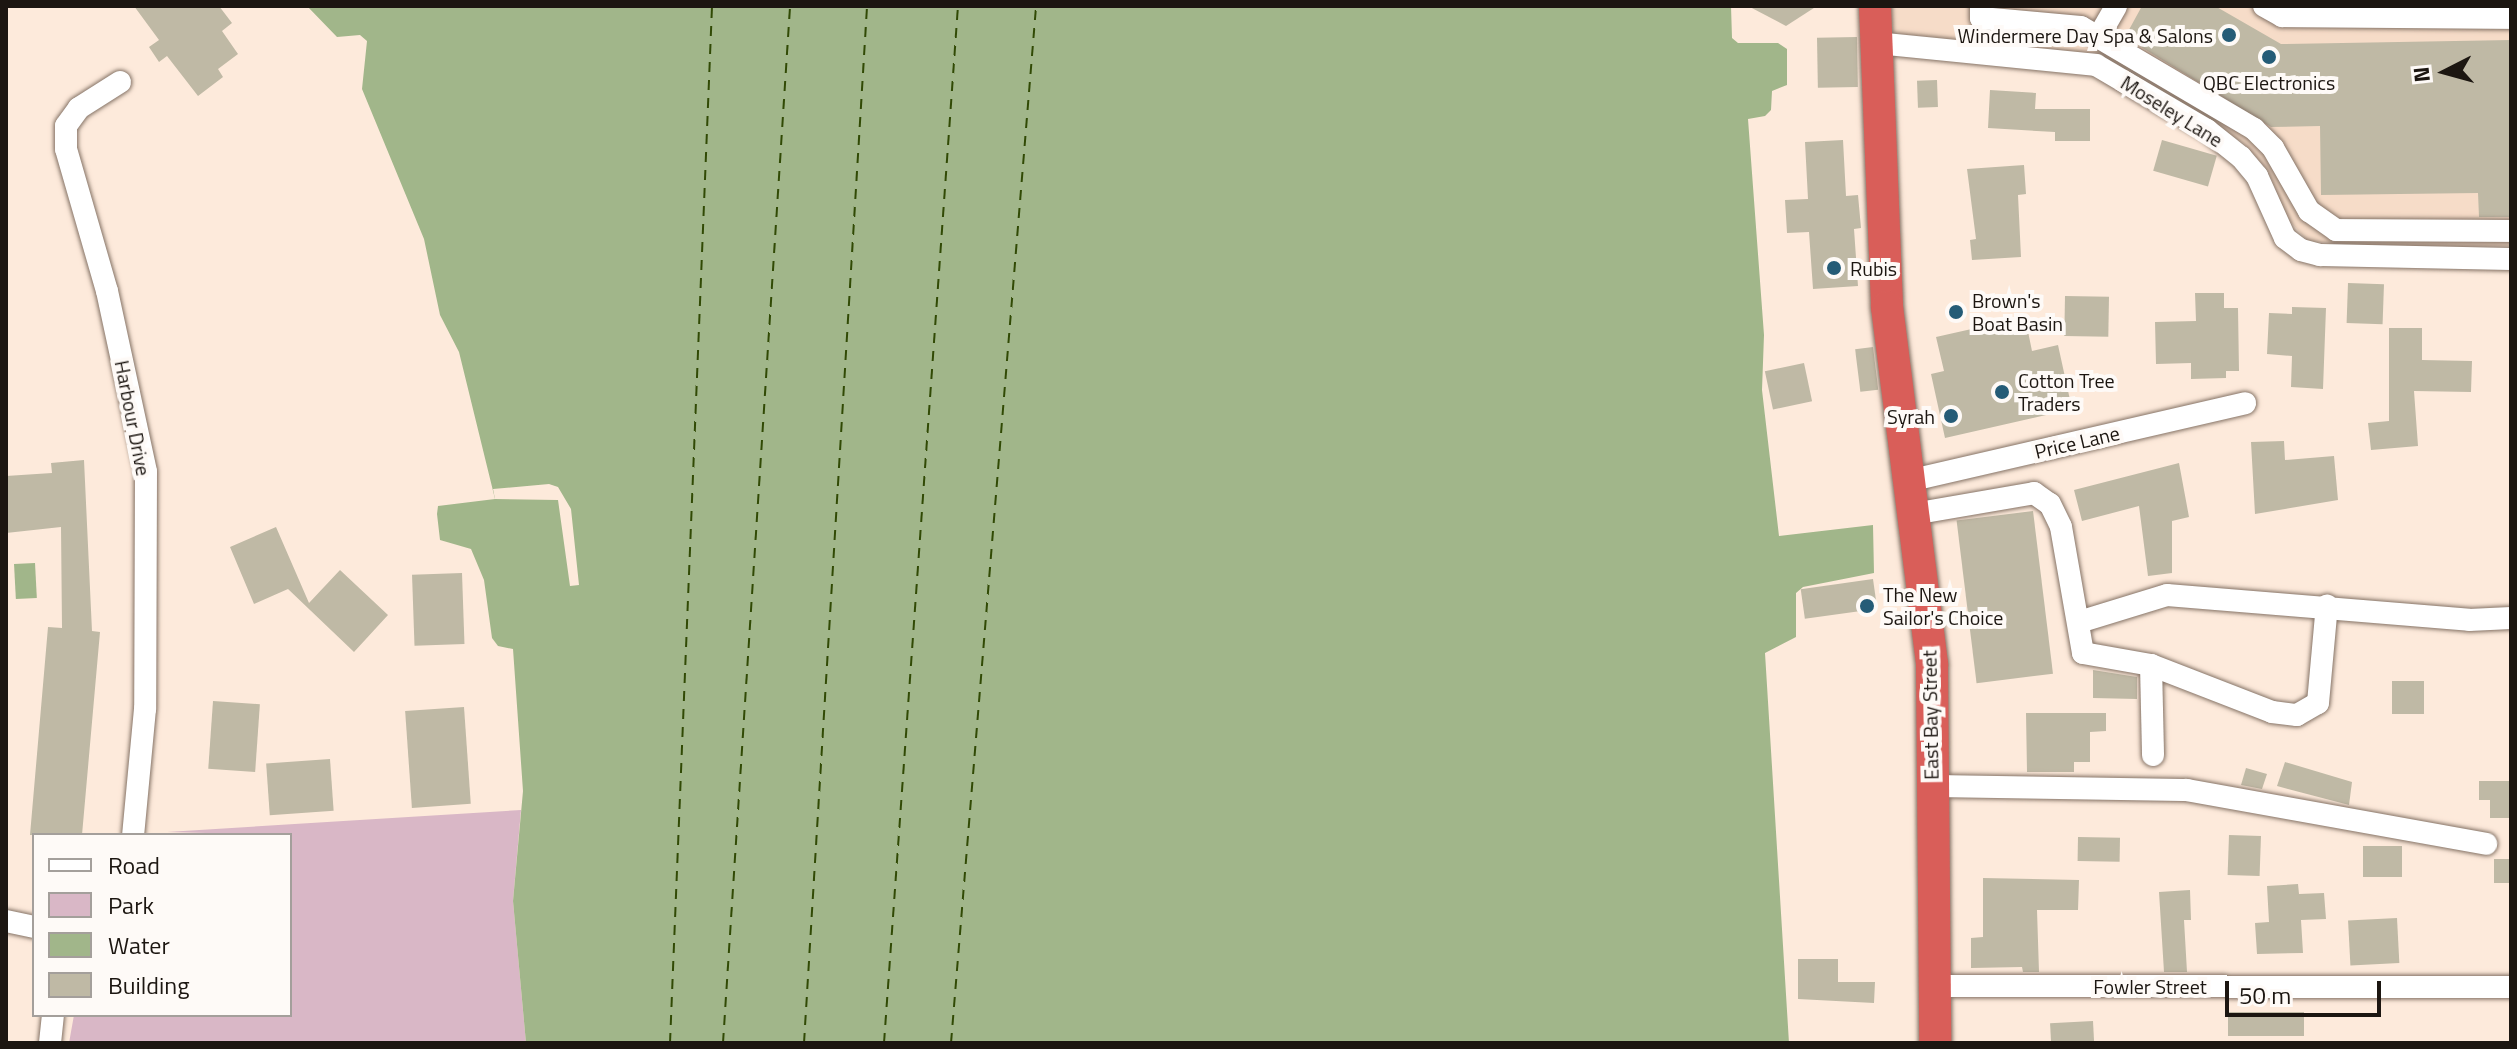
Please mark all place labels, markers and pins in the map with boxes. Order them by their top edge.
place label: Windermere Day Spa & Salons [1958,23,2213,47]
marker: Windermere Day Spa & Salons [2220,26,2238,44]
marker: QBC Electronics [2260,48,2278,66]
place label: QBC Electronics [2203,70,2335,94]
place label: Rubis [1850,256,1897,280]
marker: Rubis [1825,259,1843,277]
place label: Brown's Boat Basin [1972,288,2063,335]
marker: Brown's Boat Basin [1947,303,1965,321]
place label: Cotton Tree Traders [2018,368,2115,415]
marker: Cotton Tree Traders [1993,383,2011,401]
place label: Syrah [1887,404,1935,428]
marker: Syrah [1942,407,1960,425]
place label: The New Sailor's Choice [1883,582,2003,629]
marker: The New Sailor's Choice [1858,597,1876,615]

